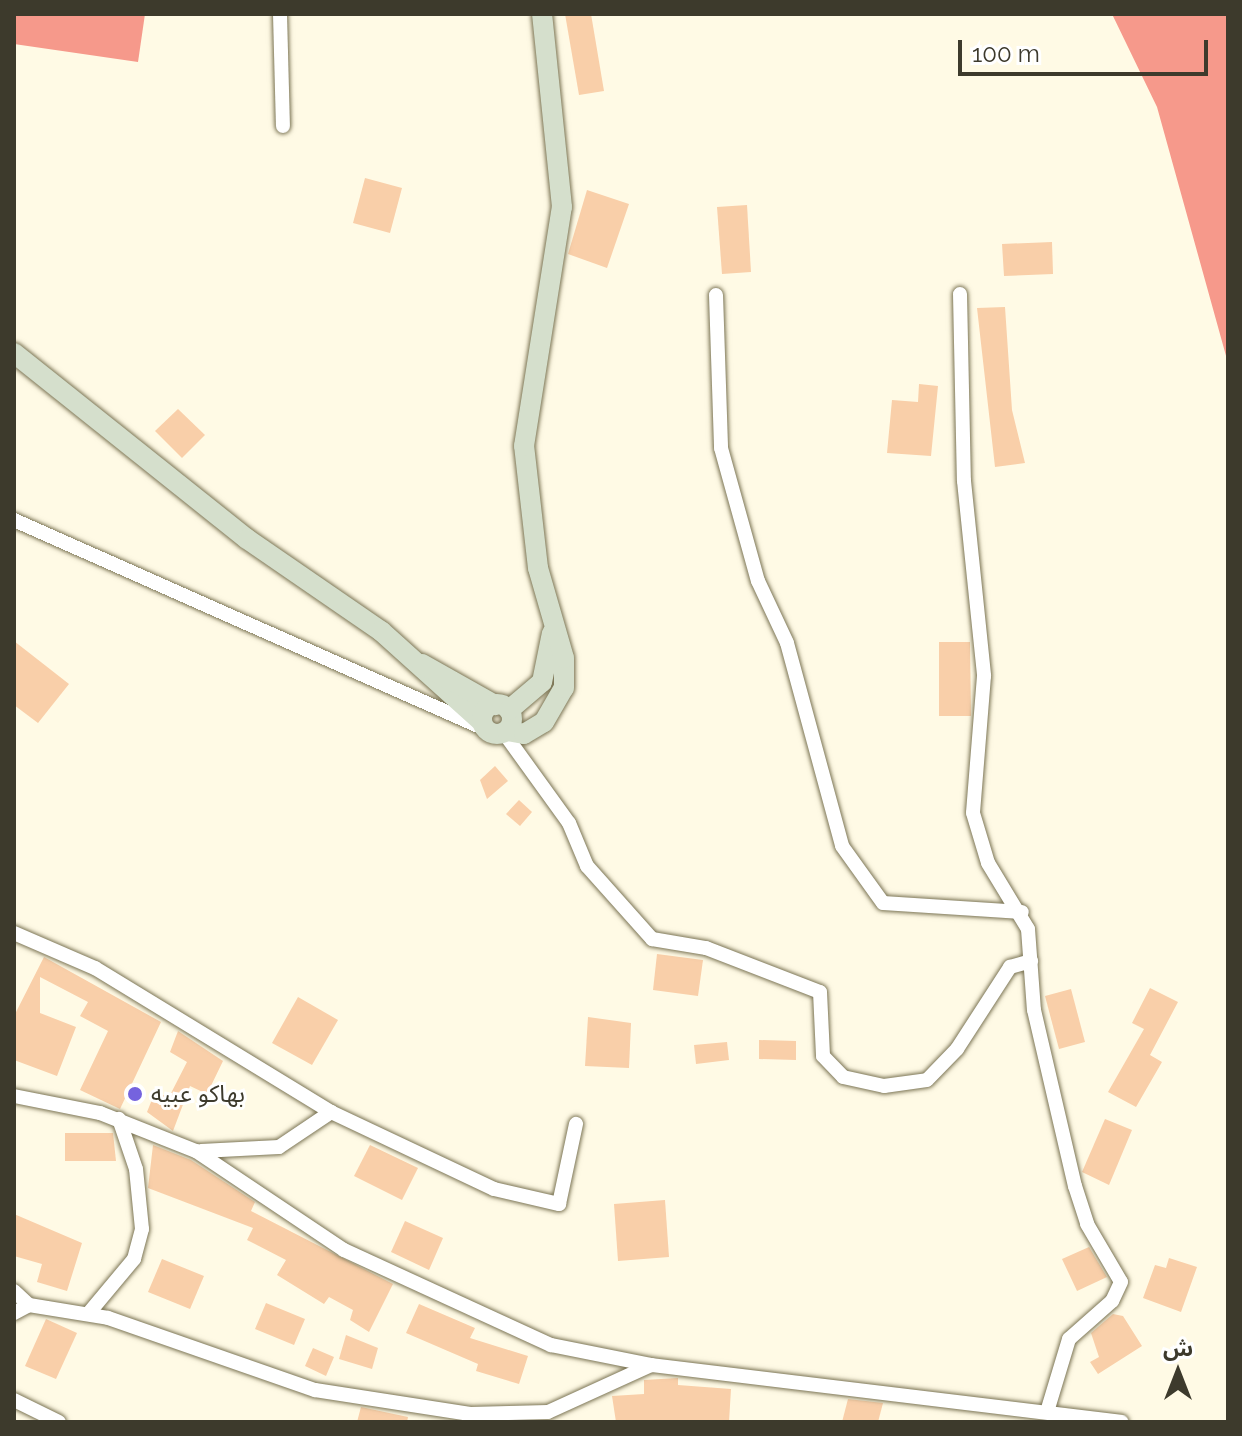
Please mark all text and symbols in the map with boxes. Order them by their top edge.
scale bar [962,24,1212,74]
text: 100 m [972,39,1040,68]
place label: بهاكو عبيه [151,1080,245,1108]
marker: بهاكو عبيه [126,1085,144,1103]
north arrow [1138,1332,1218,1412]
text: ش [1163,1335,1193,1361]

